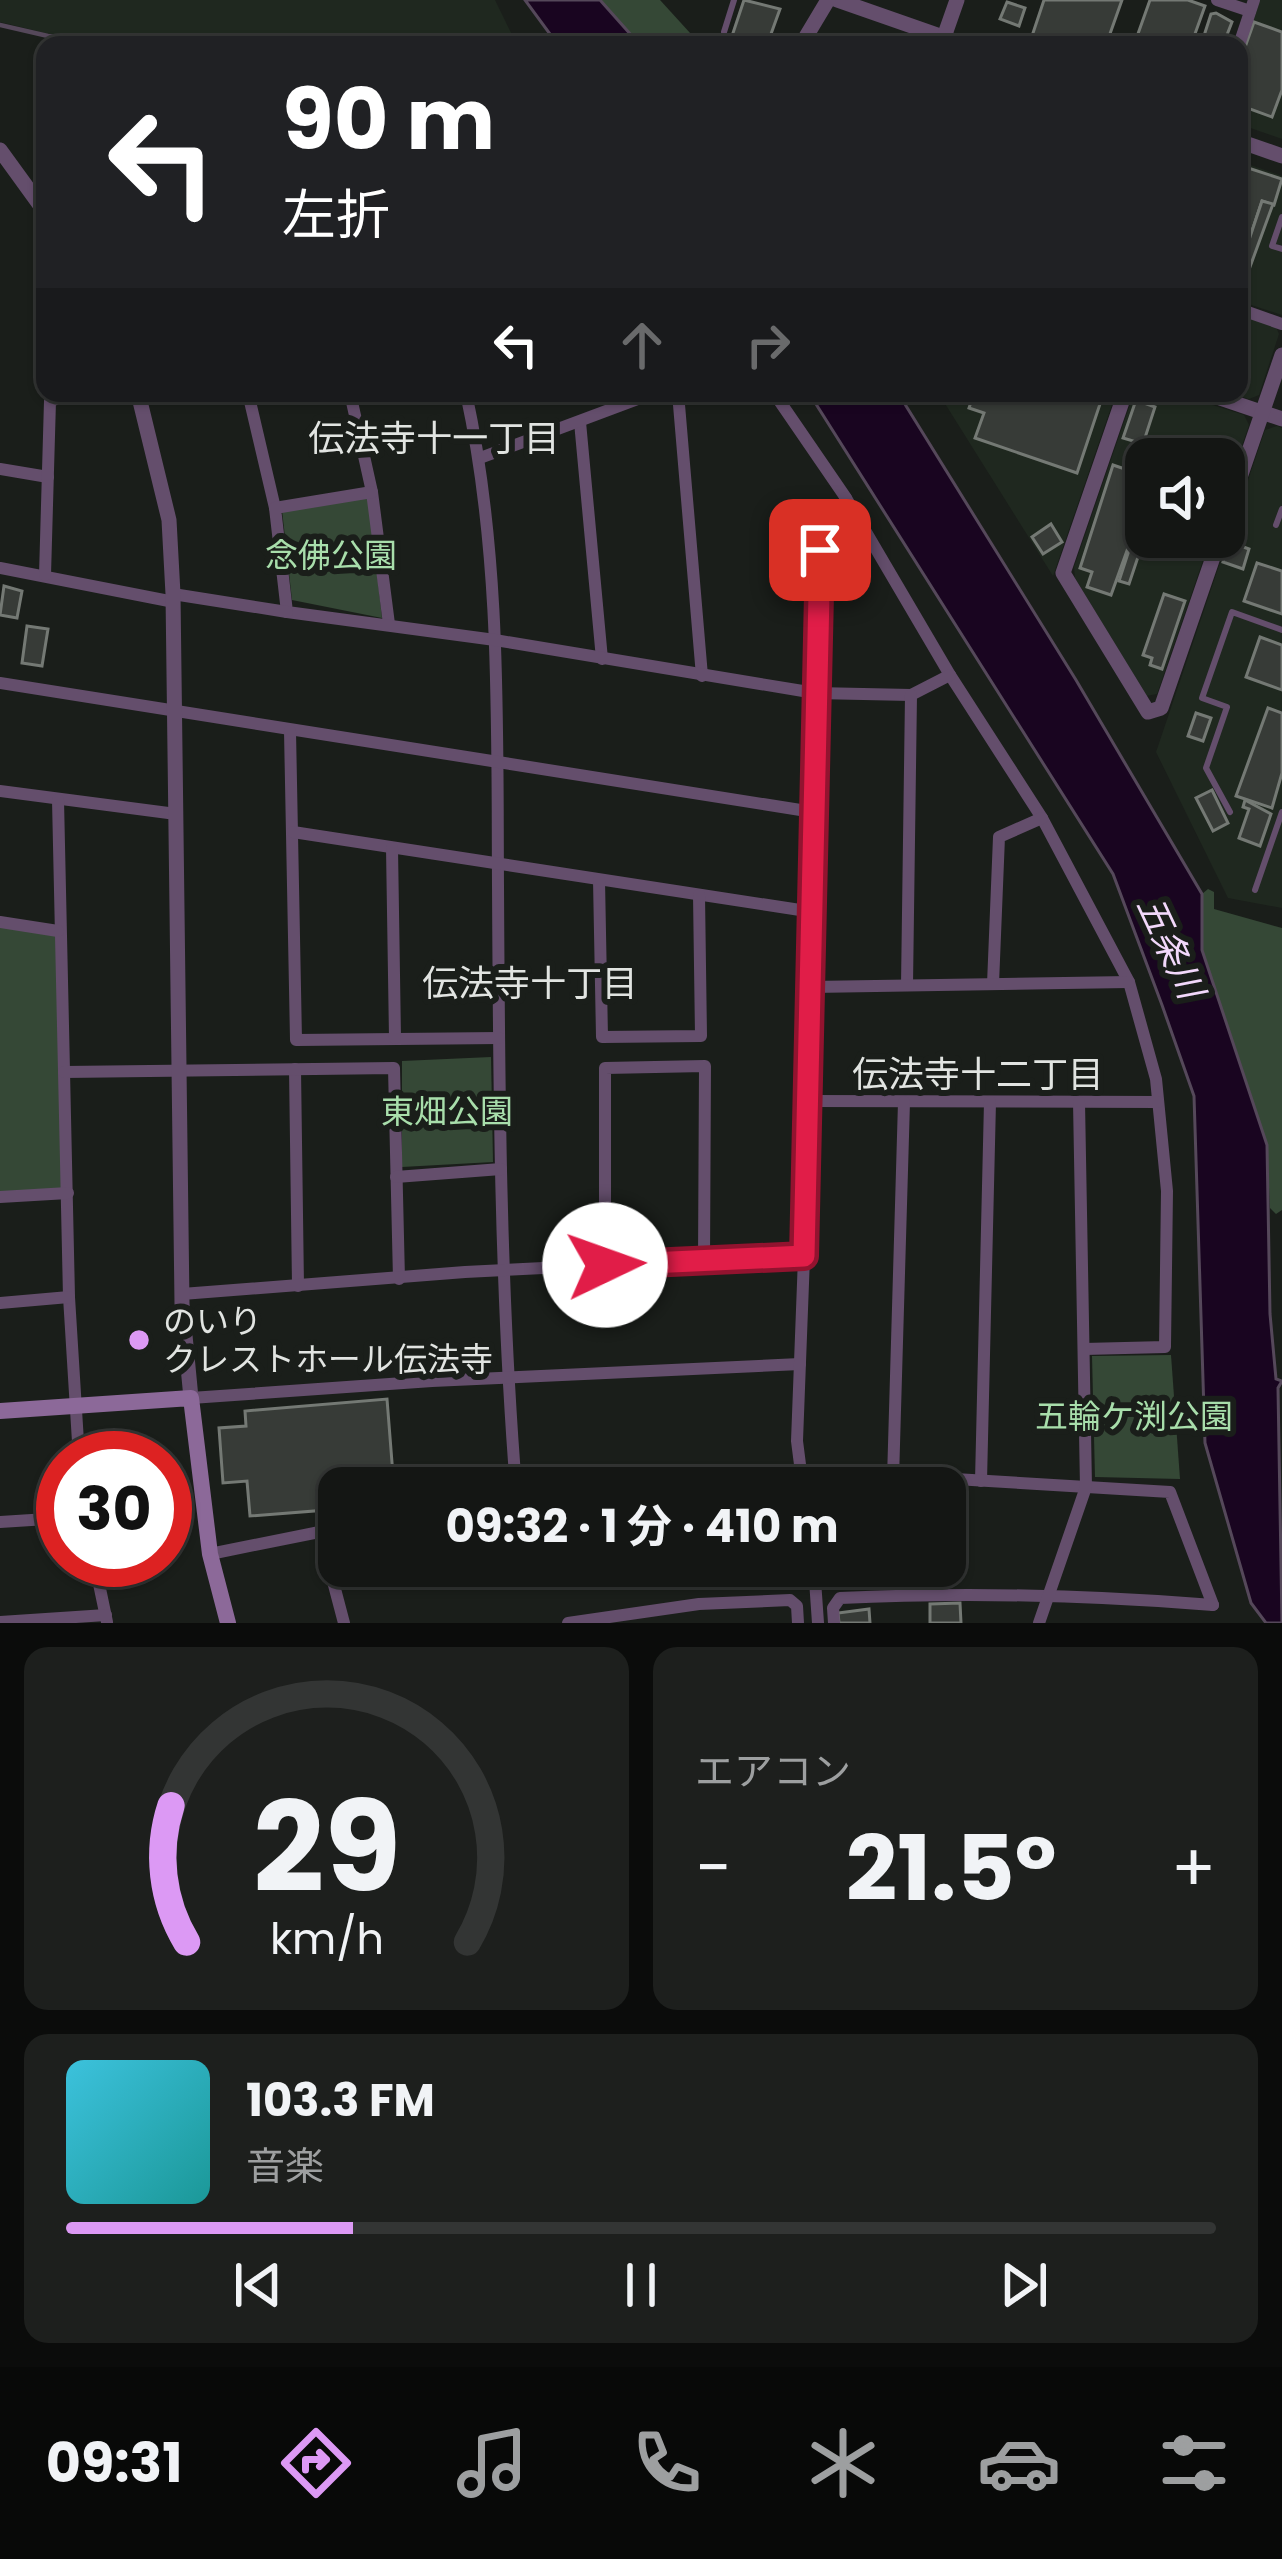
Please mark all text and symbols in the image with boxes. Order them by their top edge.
text: 90 m [282,61,495,178]
icon: left [84,84,240,240]
text: 左折 [282,177,390,253]
icon: left [483,312,549,378]
icon: ahead [609,312,675,378]
icon: right [735,312,801,378]
district label: 伝法寺十一丁目 [308,413,560,464]
map controls [1125,438,1245,558]
button: sound [1125,438,1245,558]
pin [769,499,871,601]
icon: arrive [787,517,853,583]
park label: 念佛公園 [265,532,397,579]
water label: 五条川 [1125,887,1218,1011]
district label: 伝法寺十丁目 [422,958,638,1009]
district label: 伝法寺十二丁目 [852,1049,1104,1100]
park label: 東畑公園 [381,1088,513,1135]
position arrow [542,1202,668,1328]
place label: のいり クレストホール伝法寺 [163,1298,493,1383]
marker: のいり クレストホール伝法寺 [126,1327,152,1353]
park label: 五輪ケ渕公園 [1035,1393,1233,1440]
speed limit sign: 30 [36,1431,192,1587]
text: 09:32 · 1 分 · 410 m [445,1495,839,1558]
text: エアコン [695,1744,851,1799]
text: 29 [252,1760,401,1935]
text: 21.5° [846,1805,1057,1932]
text: − [695,1822,731,1914]
text: + [1171,1822,1216,1914]
text: km/h [269,1908,384,1968]
text: 103.3 FM [246,2069,435,2132]
text: 音楽 [246,2139,324,2194]
icon: previous [225,2252,291,2318]
icon: pause [608,2252,674,2318]
icon: next [991,2252,1057,2318]
icon: directions [274,2421,358,2505]
icon: music [450,2421,534,2505]
icon: phone [625,2421,709,2505]
icon: climate [801,2421,885,2505]
icon: car [977,2421,1061,2505]
icon: filters [1152,2421,1236,2505]
text: 09:31 [46,2425,183,2501]

